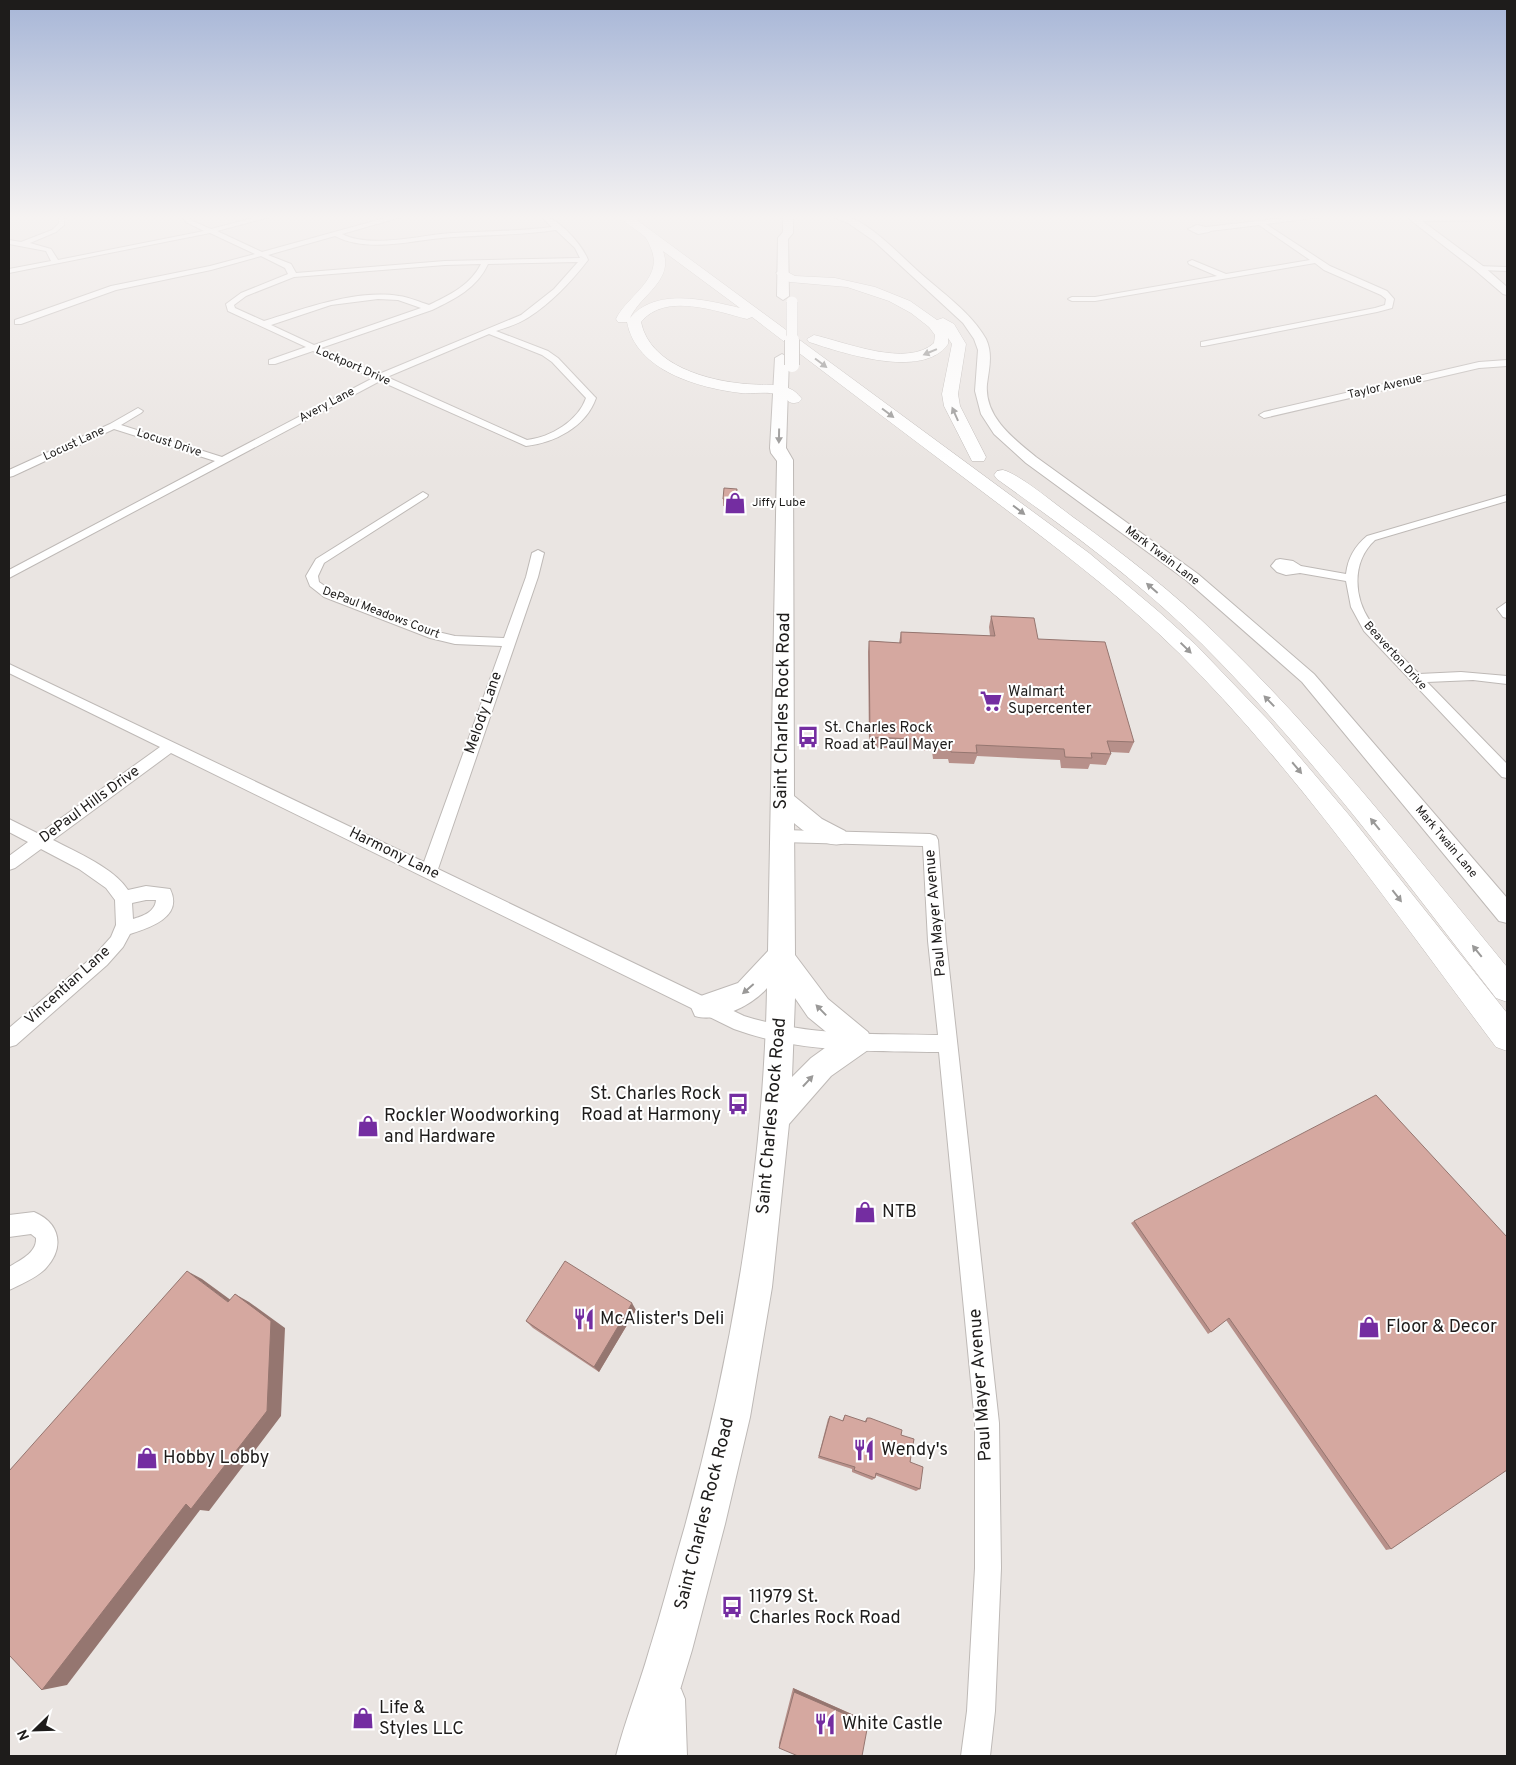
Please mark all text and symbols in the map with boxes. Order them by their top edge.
street label: Lockport Drive [313,342,393,390]
one-way arrow [923,348,937,356]
one-way arrow [814,358,828,368]
street label: Taylor Avenue [1346,371,1424,403]
street label: Avery Lane [296,384,358,426]
one-way arrow [881,407,894,418]
one-way arrow [951,407,959,421]
street label: Locust Lane [41,423,107,465]
street label: Locust Drive [134,425,204,461]
one-way arrow [774,428,782,444]
shop icon: Jiffy Lube [722,490,748,516]
place label: Jiffy Lube [752,495,806,511]
one-way arrow [1012,504,1025,515]
street label: Mark Twain Lane [1121,523,1203,589]
one-way arrow [1147,582,1159,594]
street label: DePaul Meadows Court [320,583,442,643]
street label: Saint Charles Rock Road [770,612,796,810]
street label: Beaverton Drive [1360,618,1430,694]
one-way arrow [1180,642,1192,654]
street label: Melody Lane [461,669,507,757]
place label: Walmart Supercenter [1008,683,1092,719]
supermarket icon: Walmart Supercenter [978,688,1004,714]
one-way arrow [1264,695,1276,707]
place label: St. Charles Rock Road at Paul Mayer [824,719,954,755]
bus stop icon: St. Charles Rock Road at Paul Mayer [795,724,821,750]
one-way arrow [1291,761,1302,774]
street label: DePaul Hills Drive [36,762,144,848]
street label: Mark Twain Lane [1411,803,1481,881]
one-way arrow [1369,818,1380,831]
street label: Harmony Lane [346,824,442,884]
street label: Paul Mayer Avenue [921,849,951,977]
one-way arrow [1392,889,1402,902]
street label: Vincentian Lane [21,943,115,1029]
one-way arrow [1471,945,1482,958]
one-way arrow [741,984,754,995]
one-way arrow [815,1004,827,1016]
street label: Saint Charles Rock Road [752,1017,792,1215]
one-way arrow [802,1076,814,1088]
place label: St. Charles Rock Road at Harmony [581,1083,721,1127]
bus stop icon: St. Charles Rock Road at Harmony [725,1091,751,1117]
place label: Rockler Woodworking and Hardware [384,1105,560,1149]
shop icon: Rockler Woodworking and Hardware [355,1113,381,1139]
shop icon: NTB [852,1199,878,1225]
place label: NTB [882,1201,917,1224]
restaurant icon: McAlister's Deli [571,1306,597,1332]
place label: McAlister's Deli [600,1308,724,1331]
street label: Paul Mayer Avenue [964,1308,998,1462]
shop icon: Floor & Decor [1356,1314,1382,1340]
place label: Floor & Decor [1386,1316,1497,1339]
street label: Saint Charles Rock Road [670,1415,740,1613]
restaurant icon: Wendy's [851,1437,877,1463]
place label: Wendy's [881,1439,948,1462]
shop icon: Hobby Lobby [134,1445,160,1471]
place label: Hobby Lobby [163,1447,269,1470]
place label: 11979 St. Charles Rock Road [749,1586,901,1630]
bus stop icon: 11979 St. Charles Rock Road [719,1594,745,1620]
place label: Life & Styles LLC [379,1697,464,1741]
north arrow [10,1705,60,1755]
shop icon: Life & Styles LLC [350,1705,376,1731]
restaurant icon: White Castle [812,1711,838,1737]
place label: White Castle [842,1713,943,1736]
text: N [15,1727,34,1742]

